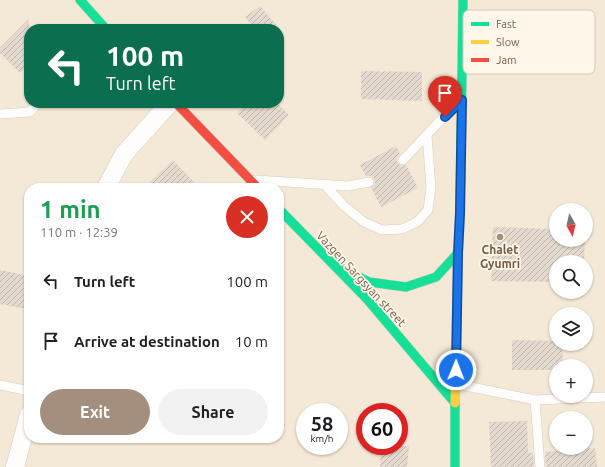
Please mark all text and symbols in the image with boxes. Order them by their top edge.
legend [463,10,595,74]
text: Fast [496,18,517,30]
text: Slow [496,36,520,48]
icon: left [40,40,92,92]
text: 100 m [106,40,184,71]
text: Jam [496,54,517,66]
text: Turn left [106,73,176,93]
pin [428,76,462,117]
icon: arrive [434,82,456,104]
text: 1 min [40,196,101,223]
button: close [226,196,268,238]
north arrow [549,203,593,247]
map controls [549,203,593,455]
text: 110 m · 12:39 [40,225,118,239]
street label: Vazgen Sargsyan street [314,228,409,329]
marker: Chalet Gyumri [495,232,505,242]
place label: Chalet Gyumri [480,243,520,270]
button: search [549,255,593,299]
icon: left [40,270,62,292]
text: Turn left [74,273,135,290]
text: 100 m [226,273,268,290]
button: layers [549,307,593,351]
icon: arrive [40,330,62,352]
text: Arrive at destination [74,333,220,350]
text: 10 m [235,333,268,350]
position arrow [435,349,477,391]
button: + [549,359,593,403]
button: Exit [40,389,150,435]
button: Share [158,389,268,435]
speed limit sign: 60 [356,403,408,455]
button: − [549,411,593,455]
text: 58 [311,412,333,435]
text: km/h [310,433,334,444]

